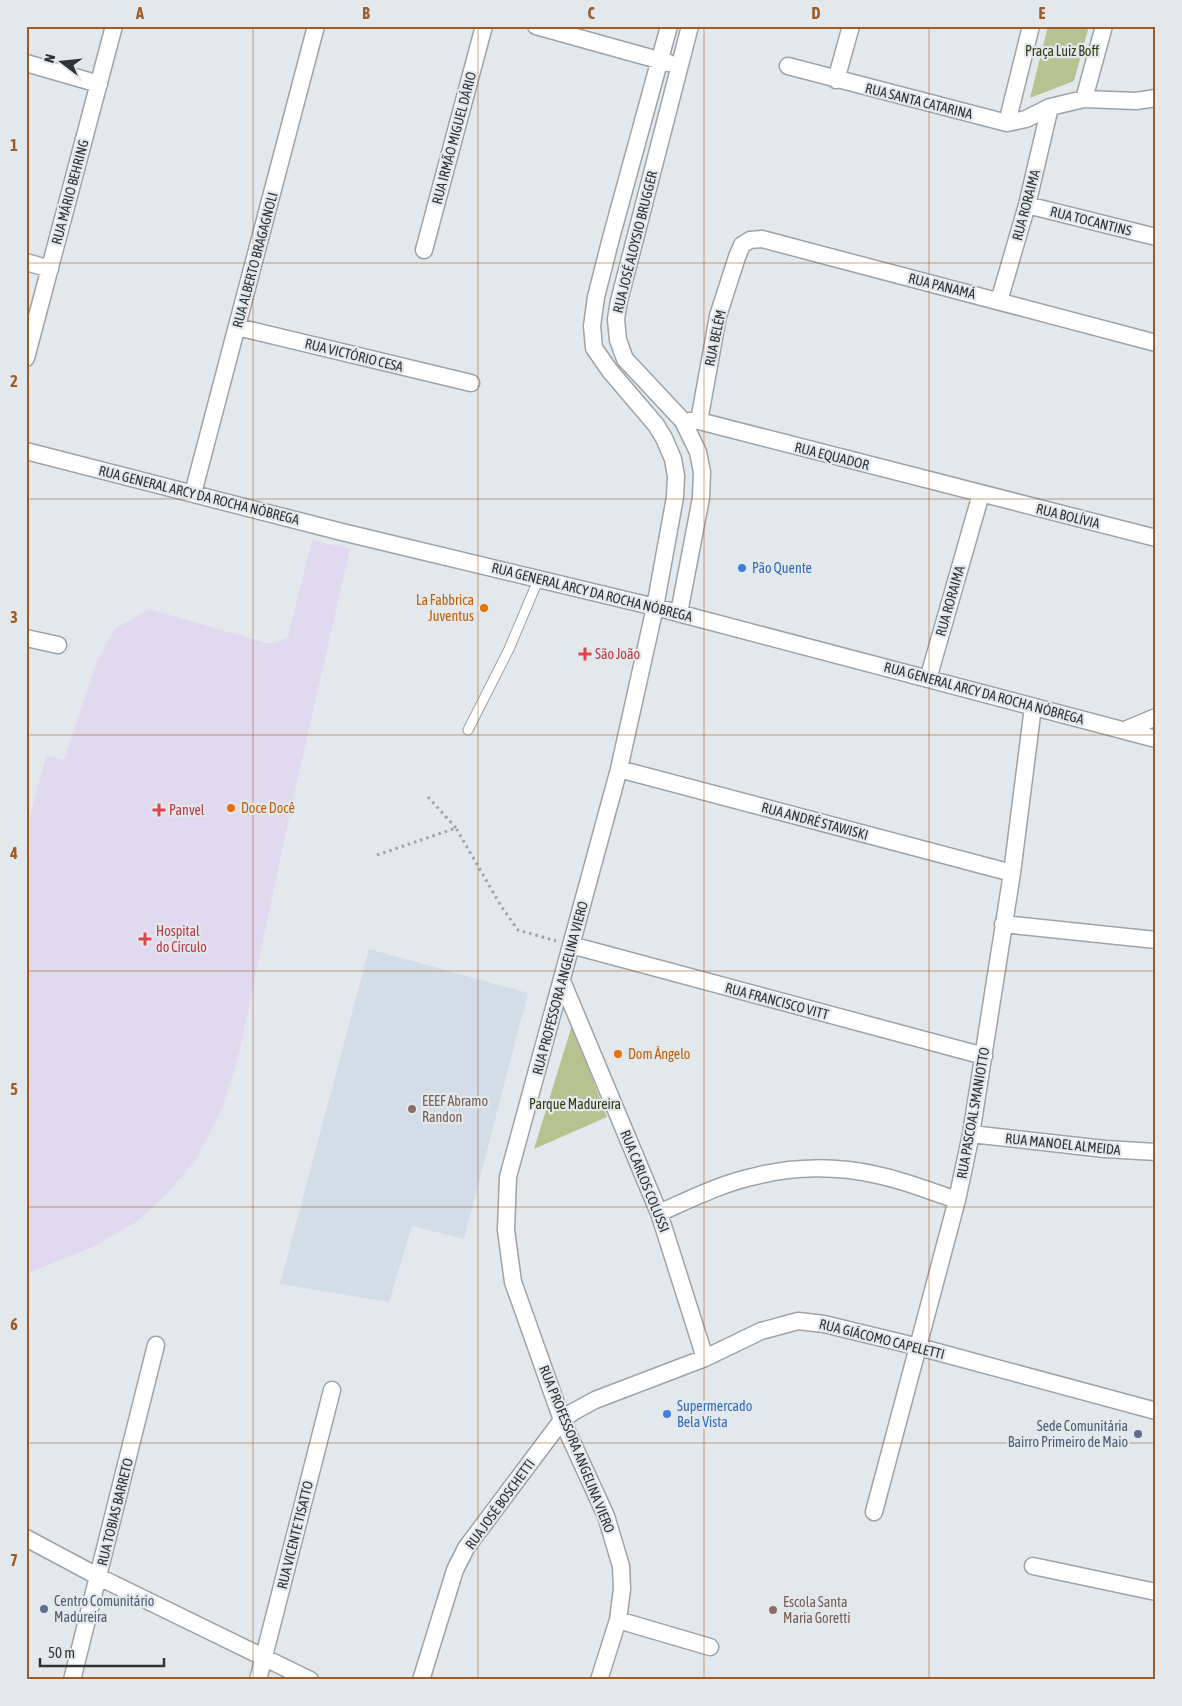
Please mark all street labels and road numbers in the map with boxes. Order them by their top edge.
street label: RUA IRMÃO MIGUEL DÁRIO [429,70,479,206]
street label: RUA SANTA CATARINA [864,80,975,122]
street label: RUA MÁRIO BEHRING [48,138,92,246]
street label: RUA RORAIMA [1009,168,1043,242]
street label: RUA JOSÉ ALOYSIO BRUGGER [610,169,660,315]
street label: RUA ALBERTO BRAGAGNOLI [229,191,281,329]
street label: RUA TOCANTINS [1049,203,1133,239]
street label: RUA PANAMÁ [907,270,977,302]
street label: RUA BELÉM [701,308,729,368]
street label: RUA VICTÓRIO CESA [303,335,405,375]
street label: RUA EQUADOR [793,439,871,473]
street label: RUA GENERAL ARCY DA ROCHA NÓBREGA [97,462,301,528]
street label: RUA BOLÍVIA [1034,500,1102,532]
street label: RUA GENERAL ARCY DA ROCHA NÓBREGA [490,559,694,625]
street label: RUA RORAIMA [932,564,968,638]
street label: RUA GENERAL ARCY DA ROCHA NÓBREGA [882,659,1086,727]
street label: RUA ANDRÉ STAWISKI [760,799,870,843]
street label: RUA PROFESSORA ANGELINA VIERO [529,899,591,1077]
street label: RUA FRANCISCO VITT [724,980,830,1022]
street label: RUA PASCOAL SMANIOTTO [954,1046,992,1180]
street label: RUA CARLOS COLUSSI [617,1128,673,1234]
street label: RUA MANOEL ALMEIDA [1005,1130,1122,1158]
street label: RUA GIÁCOMO CAPELETTI [818,1316,946,1362]
street label: RUA PROFESSORA ANGELINA VIERO [536,1363,618,1535]
street label: RUA TOBIAS BARRETO [94,1456,136,1568]
street label: RUA JOSÉ BOSCHETTI [462,1456,538,1552]
street label: RUA VICENTE TISATTO [274,1479,316,1591]

